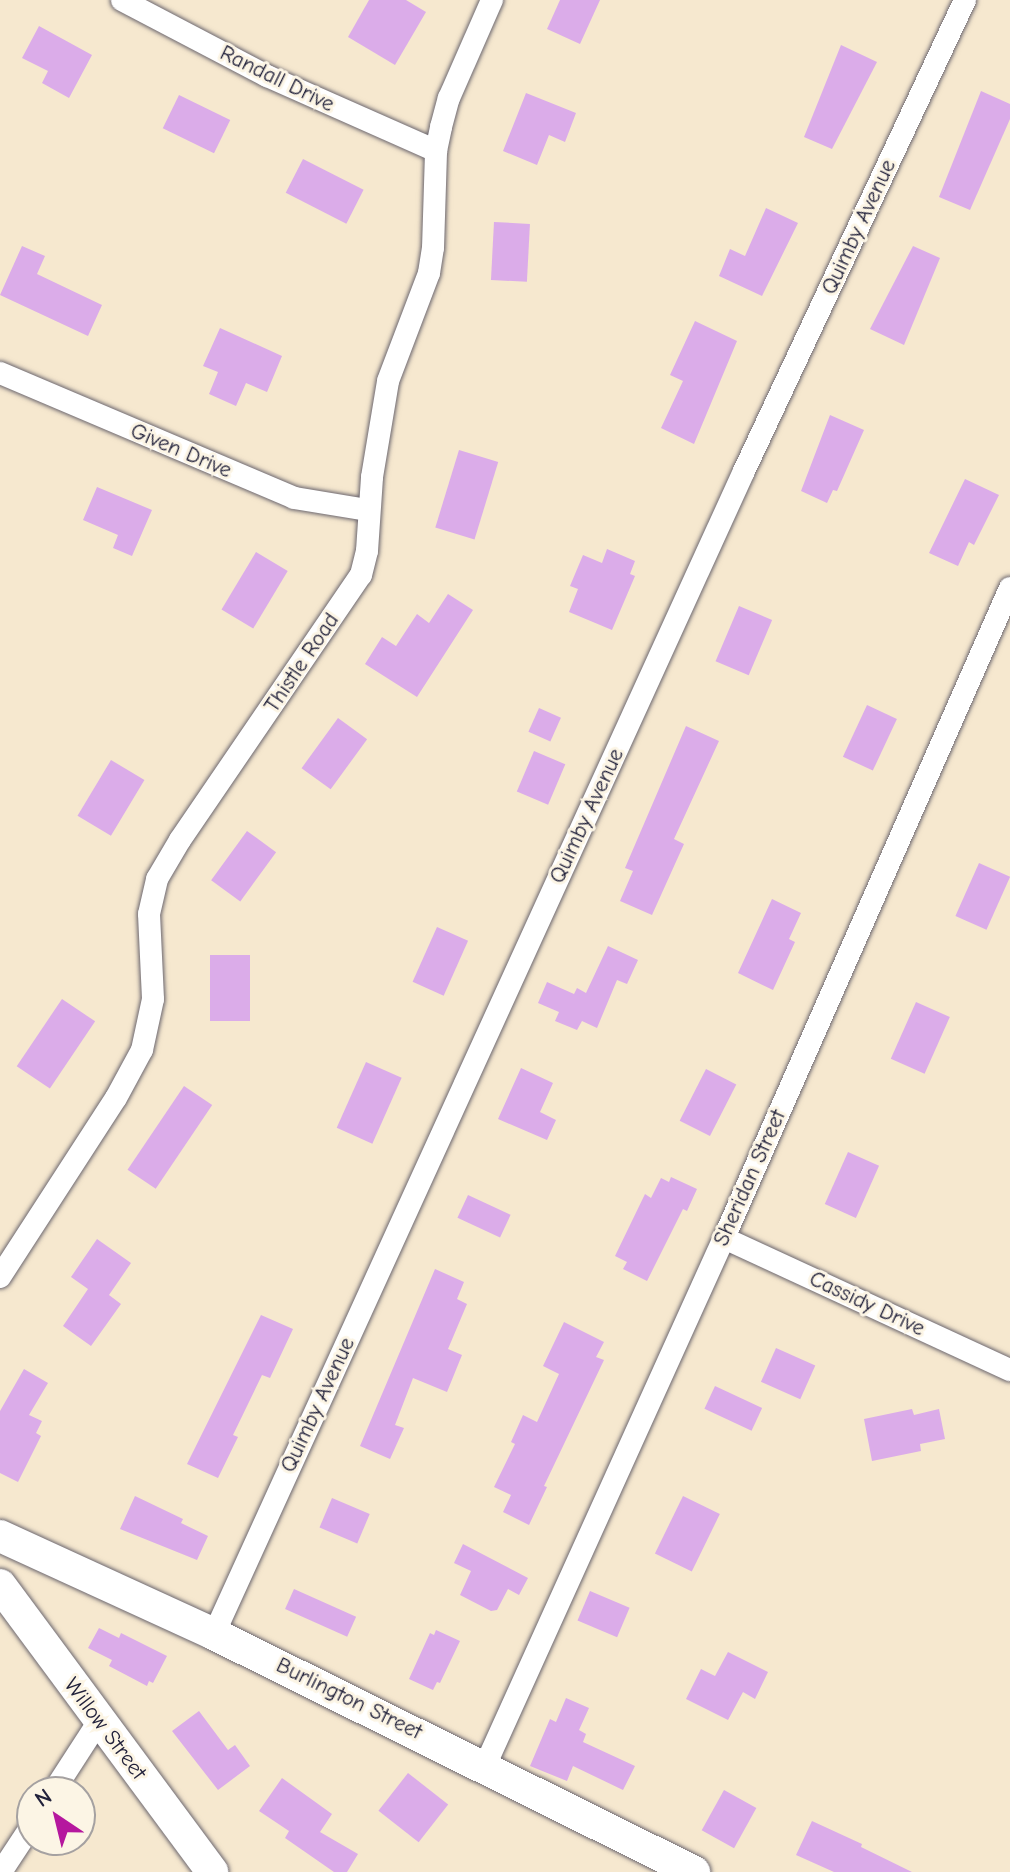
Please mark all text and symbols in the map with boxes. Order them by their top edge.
street label: Randall Drive [216,40,338,118]
street label: Quimby Avenue [816,155,902,299]
street label: Given Drive [126,418,236,484]
street label: Thistle Road [259,608,345,718]
street label: Quimby Avenue [544,744,630,888]
street label: Sheridan Street [708,1106,792,1250]
street label: Cassidy Drive [805,1266,929,1342]
street label: Quimby Avenue [275,1333,361,1477]
street label: Burlington Street [272,1652,426,1746]
street label: Willow Street [58,1673,152,1785]
north arrow [16,1776,96,1856]
text: N [30,1783,57,1813]

